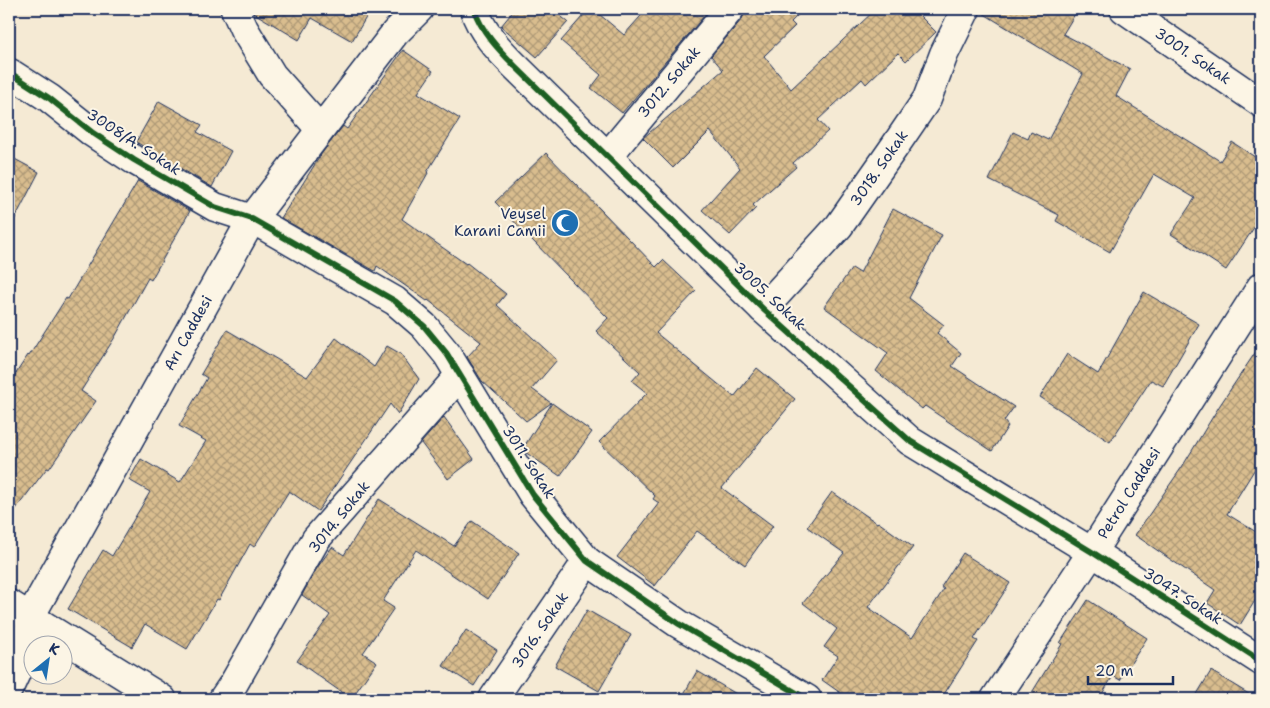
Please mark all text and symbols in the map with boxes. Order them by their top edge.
street label: 3001. Sokak [1151,23,1235,89]
street label: 3012. Sokak [633,42,705,122]
street label: 3008/A. Sokak [83,104,185,180]
street label: 3018. Sokak [846,126,912,210]
place label: Veysel Karani Camii [454,204,546,241]
mosque icon: Veysel Karani Camii [550,208,580,238]
street label: 3005. Sokak [730,257,810,335]
street label: Arı Caddesi [159,292,217,374]
street label: 3011. Sokak [498,422,560,502]
street label: Petrol Caddesi [1093,443,1165,543]
street label: 3014. Sokak [304,477,374,557]
street label: 3047. Sokak [1139,563,1227,629]
street label: 3016. Sokak [507,588,573,672]
north arrow [22,636,72,686]
text: K [46,639,64,659]
scale bar [1088,653,1172,685]
text: 20 m [1095,661,1134,681]

